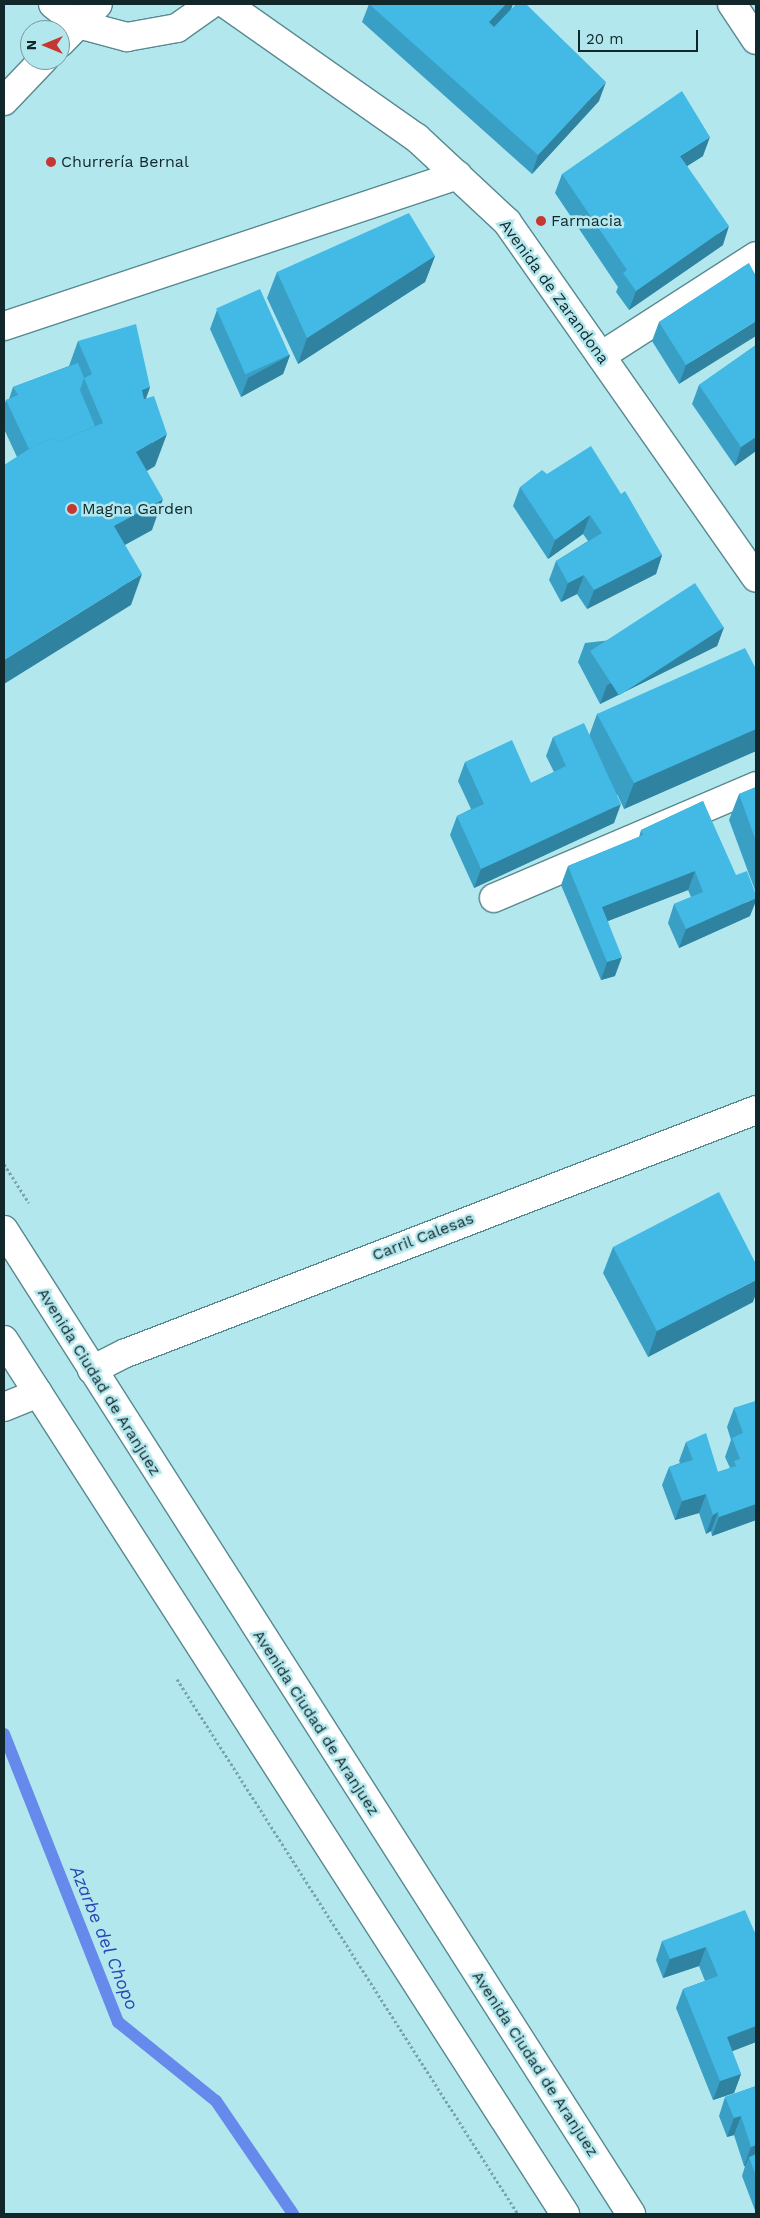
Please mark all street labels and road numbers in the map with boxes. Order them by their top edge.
street label: Avenida de Zarandona [495,216,613,368]
street label: Carril Calesas [369,1209,477,1265]
street label: Avenida Ciudad de Aranjuez [33,1284,165,1480]
street label: Avenida Ciudad de Aranjuez [248,1626,384,1820]
street label: Avenida Ciudad de Aranjuez [467,1967,603,2161]

